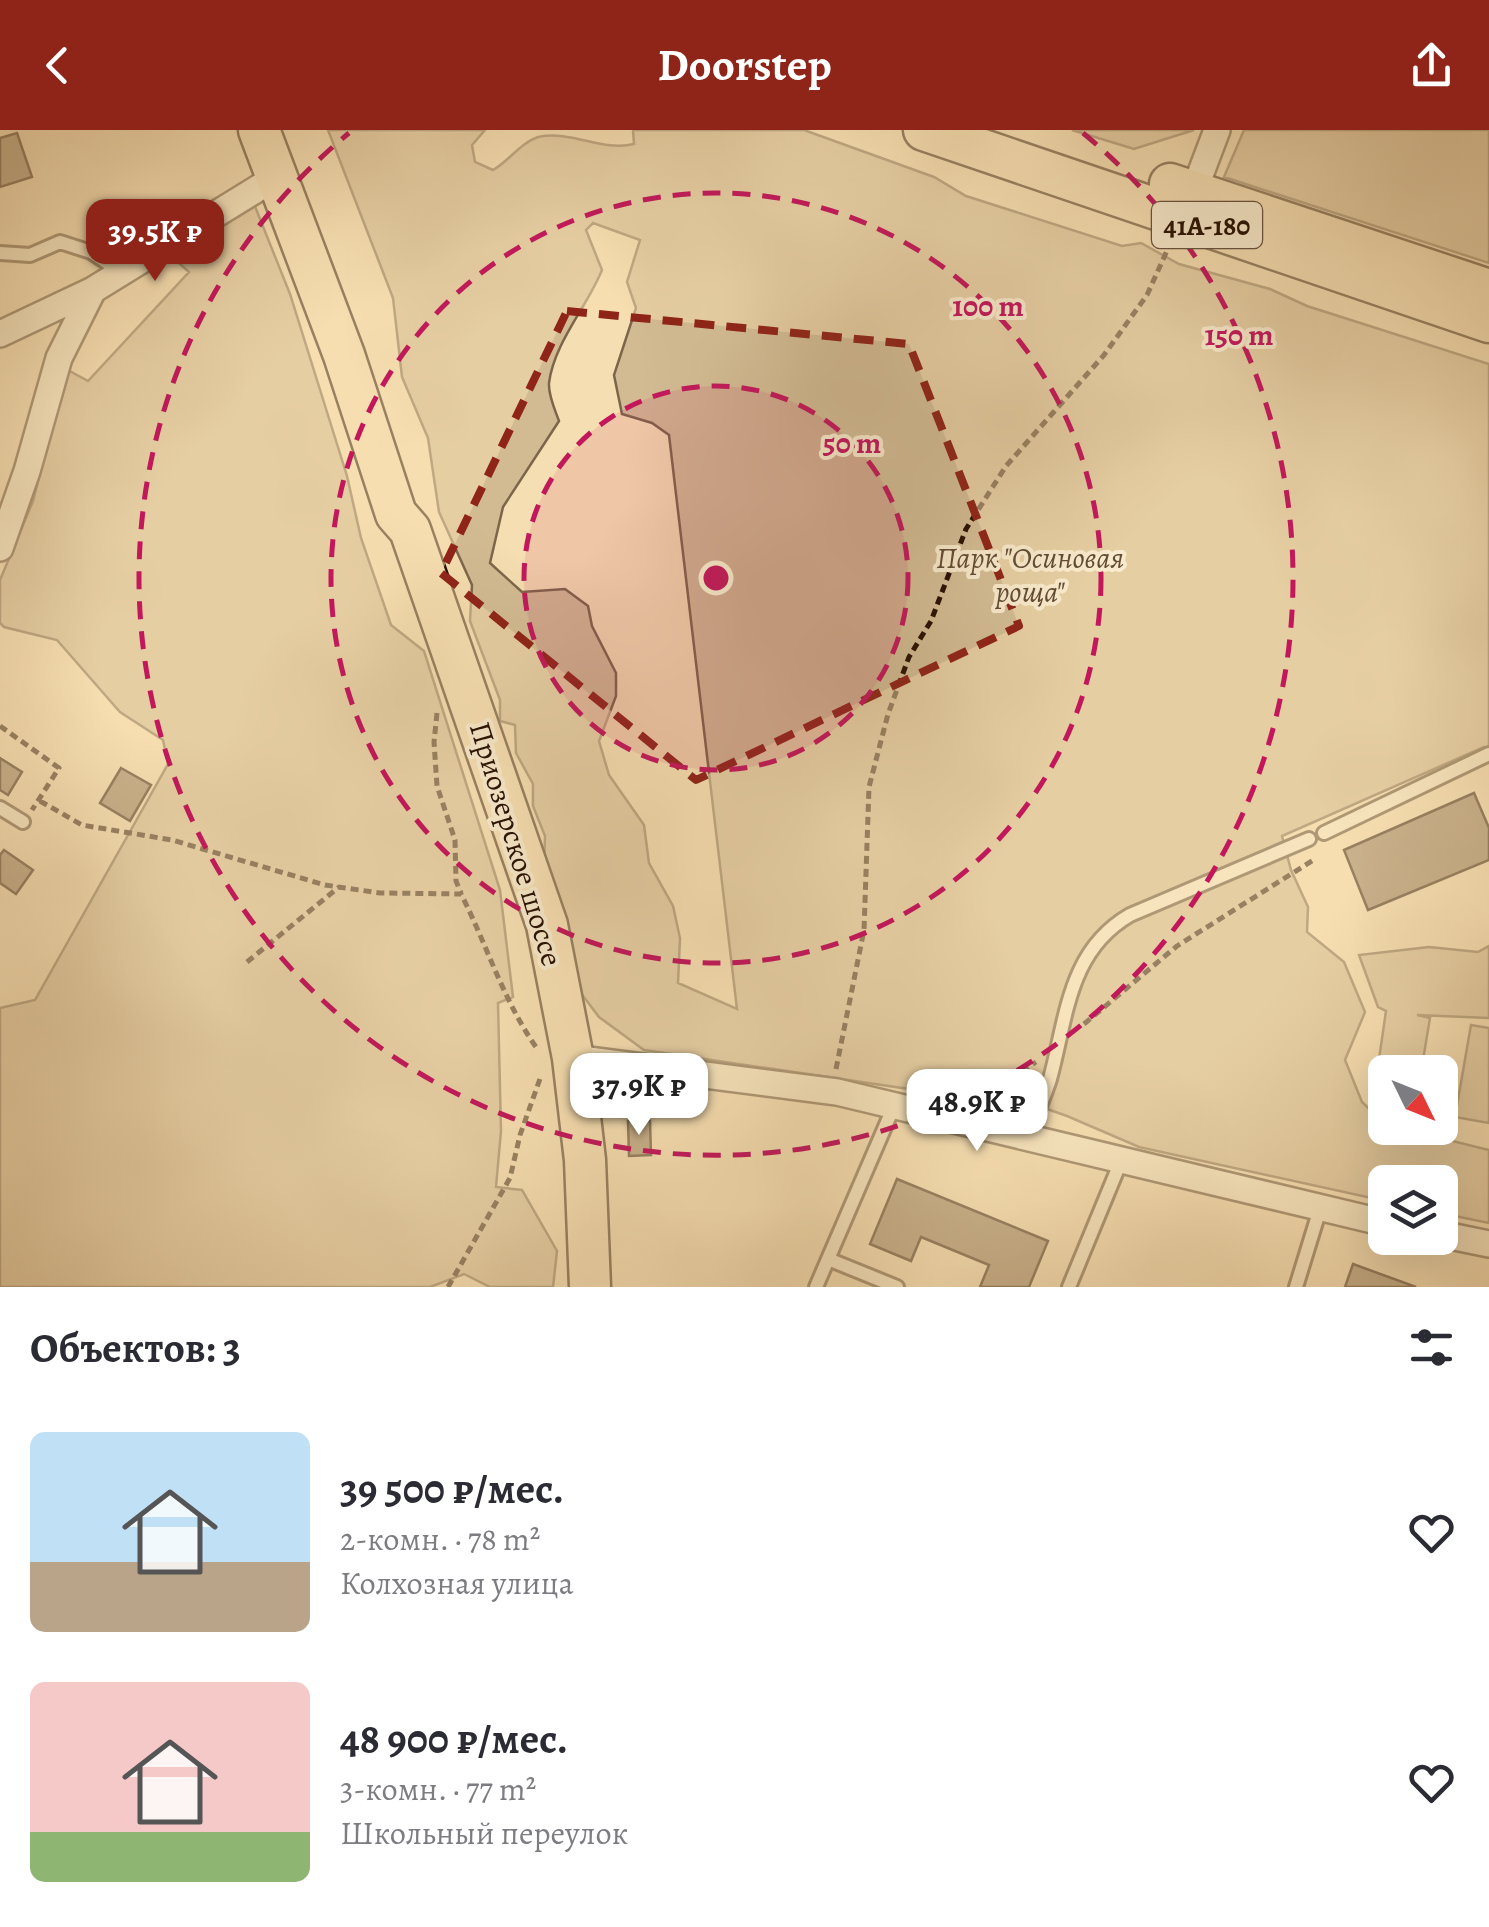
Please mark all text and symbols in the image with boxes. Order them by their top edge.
text: Doorstep [657,34,832,96]
icon: back [30,38,85,93]
icon: share [1404,38,1459,93]
pin: 39.5K ₽ [63,199,247,284]
road number: 41А-180 [1152,202,1262,248]
text: 39.5K ₽ [108,209,202,253]
text: 100 m [952,286,1024,326]
text: 150 m [1205,315,1274,355]
text: 50 m [823,423,881,463]
park label: Парк "Осиновая роща" [936,538,1124,612]
centre of rings [698,560,734,596]
street label: Приозерское шоссе [460,717,572,971]
pin: 37.9K ₽ [547,1053,731,1138]
north arrow [1368,1055,1458,1145]
map controls [1368,1055,1458,1255]
text: 37.9K ₽ [592,1063,686,1107]
pin: 48.9K ₽ [885,1069,1069,1154]
text: 48.9K ₽ [929,1079,1025,1123]
button: layers [1368,1165,1458,1255]
text: Объектов: 3 [30,1319,241,1376]
icon: filters [1404,1320,1459,1375]
text: 39 500 ₽/мес. [340,1460,564,1517]
icon: home [110,1472,230,1592]
icon: heart [1404,1505,1459,1560]
text: 2-комн. · 78 m² [340,1517,540,1561]
text: Колхозная улица [340,1561,573,1605]
text: 48 900 ₽/мес. [340,1710,568,1767]
icon: home [110,1722,230,1842]
icon: heart [1404,1755,1459,1810]
text: 3-комн. · 77 m² [340,1767,536,1811]
text: Школьный переулок [340,1811,628,1855]

